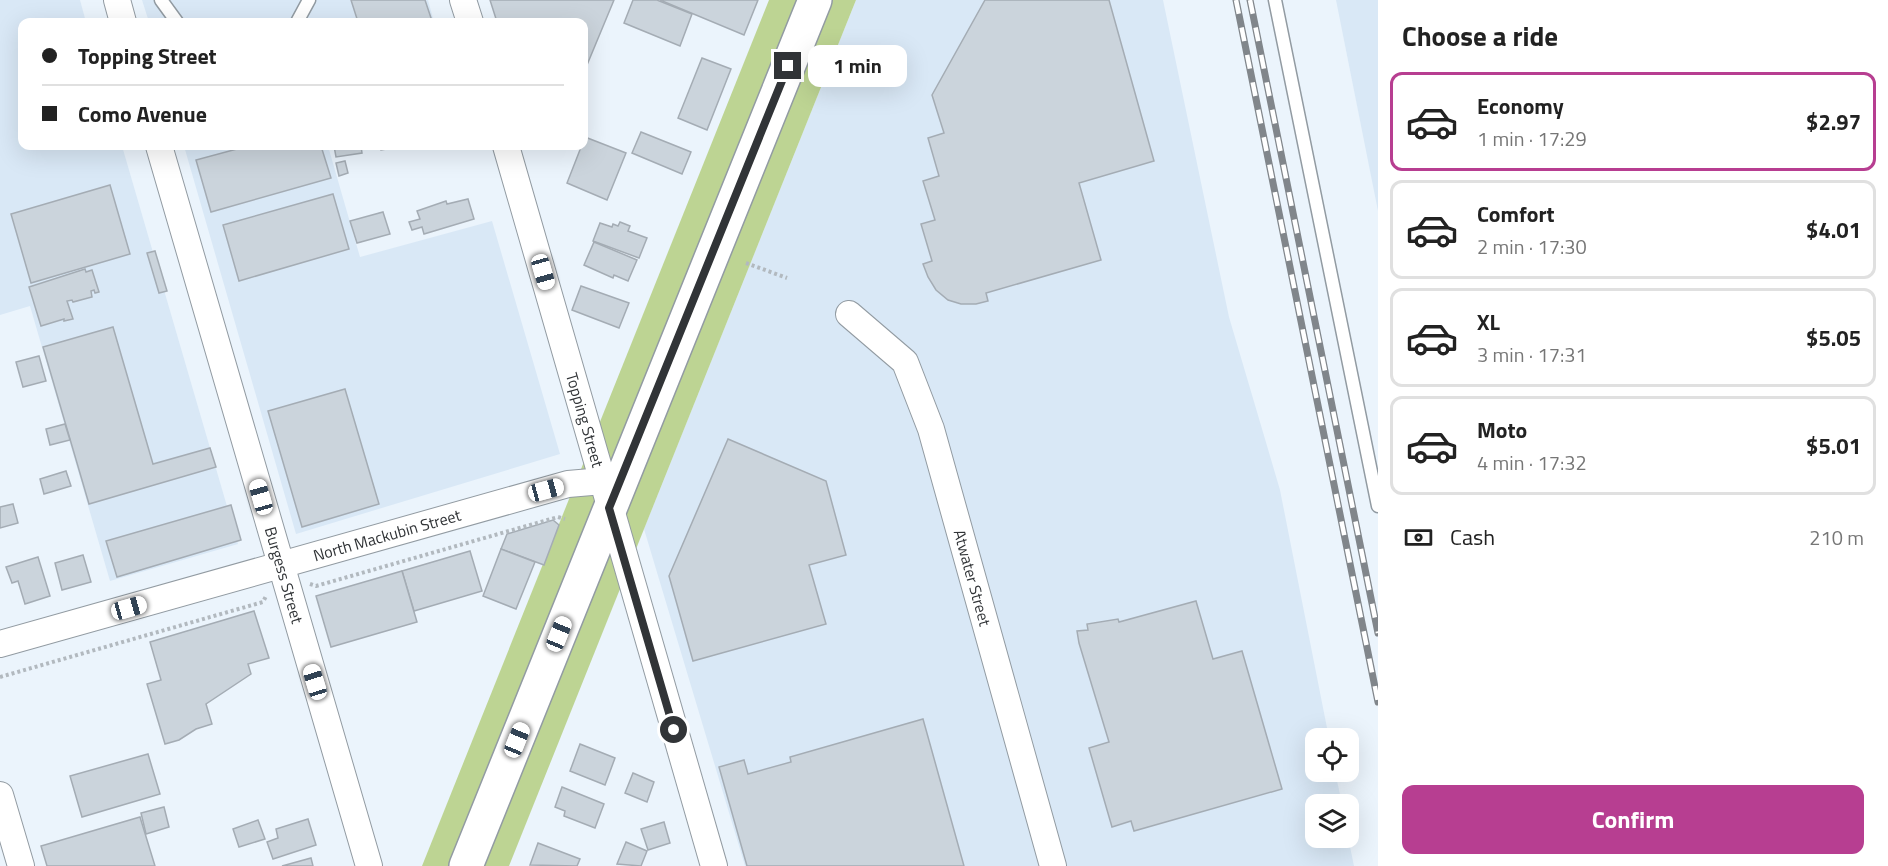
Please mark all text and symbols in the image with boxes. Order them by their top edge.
text: Choose a ride [1402,15,1558,56]
text: Topping Street [78,39,217,73]
callout: 1 min [809,45,908,87]
text: 1 min [833,50,882,81]
route end [774,52,801,79]
text: Economy [1477,89,1564,123]
icon: car [1405,95,1459,149]
text: Como Avenue [78,97,207,131]
text: $2.97 [1806,105,1861,139]
text: 1 min · 17:29 [1477,123,1587,154]
text: Comfort [1477,197,1555,231]
icon: car [1405,203,1459,257]
text: $4.01 [1806,213,1861,247]
text: 2 min · 17:30 [1477,231,1587,262]
car [529,252,557,292]
text: XL [1477,305,1500,339]
icon: car [1405,311,1459,365]
text: $5.05 [1806,321,1861,355]
text: 3 min · 17:31 [1477,339,1587,370]
street label: Topping Street [560,370,610,470]
text: Moto [1477,413,1527,447]
icon: car [1405,419,1459,473]
text: $5.01 [1806,429,1861,463]
text: 4 min · 17:32 [1477,447,1587,478]
car [247,477,275,517]
car [526,477,566,503]
street label: North Mackubin Street [310,503,464,567]
text: Cash [1450,520,1495,554]
icon: cash [1402,521,1435,554]
text: 210 m [1809,522,1864,553]
street label: Burgess Street [259,524,310,627]
street label: Atwater Street [948,527,998,629]
car [109,594,149,622]
car [544,614,574,654]
car [301,662,329,702]
route start [660,716,687,743]
car [502,720,532,760]
map controls [1305,728,1359,848]
button: locate [1305,728,1359,782]
button: Confirm [1402,785,1864,854]
button: layers [1305,794,1359,848]

